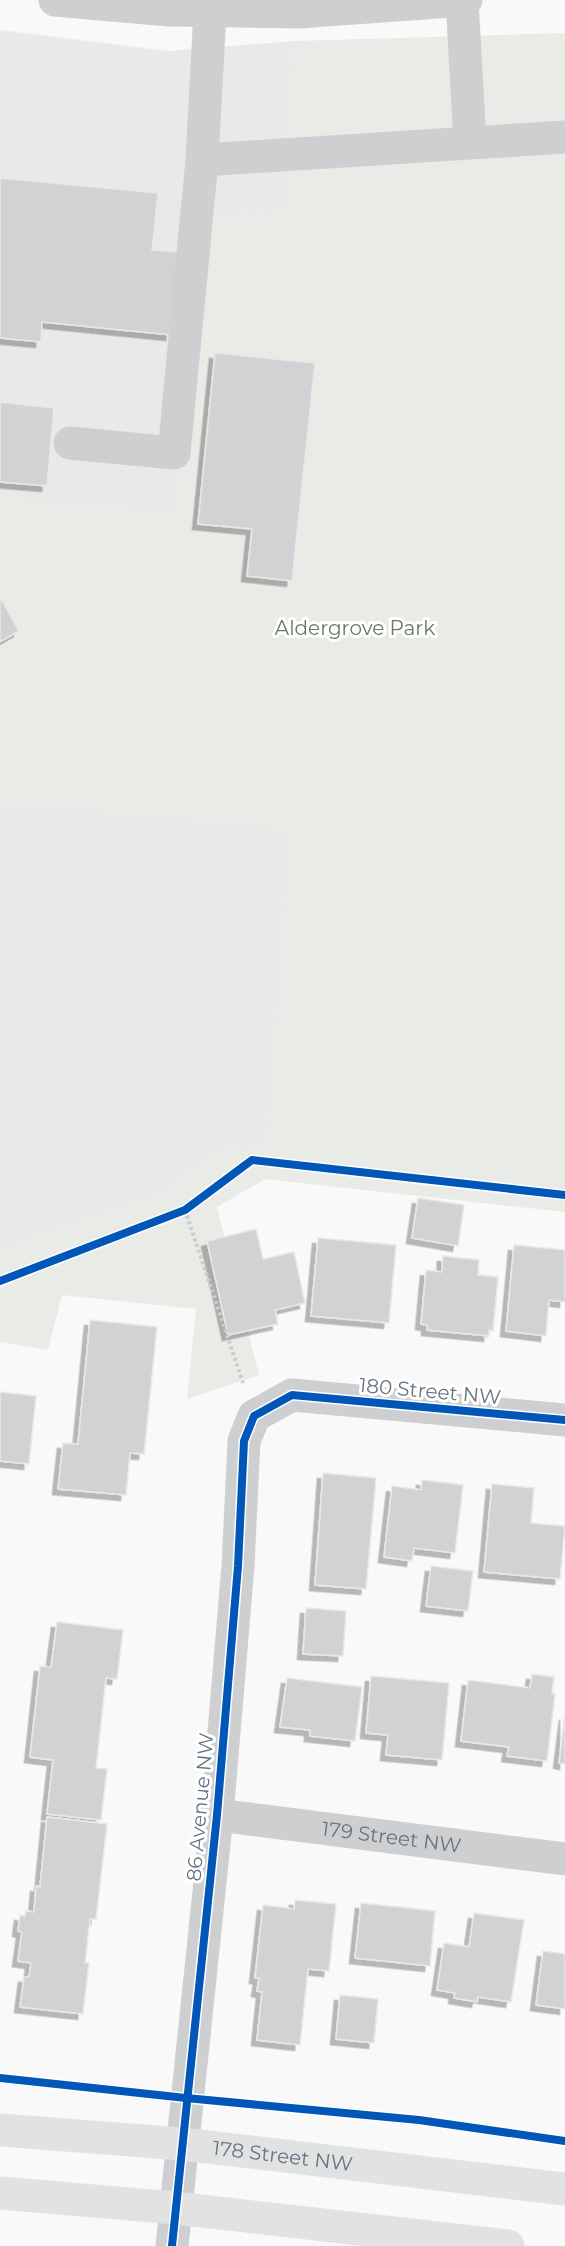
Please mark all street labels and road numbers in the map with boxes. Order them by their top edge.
street label: 180 Street NW [358,1373,502,1409]
street label: 86 Avenue NW [182,1732,218,1882]
street label: 179 Street NW [320,1816,463,1858]
street label: 178 Street NW [212,2136,354,2176]

